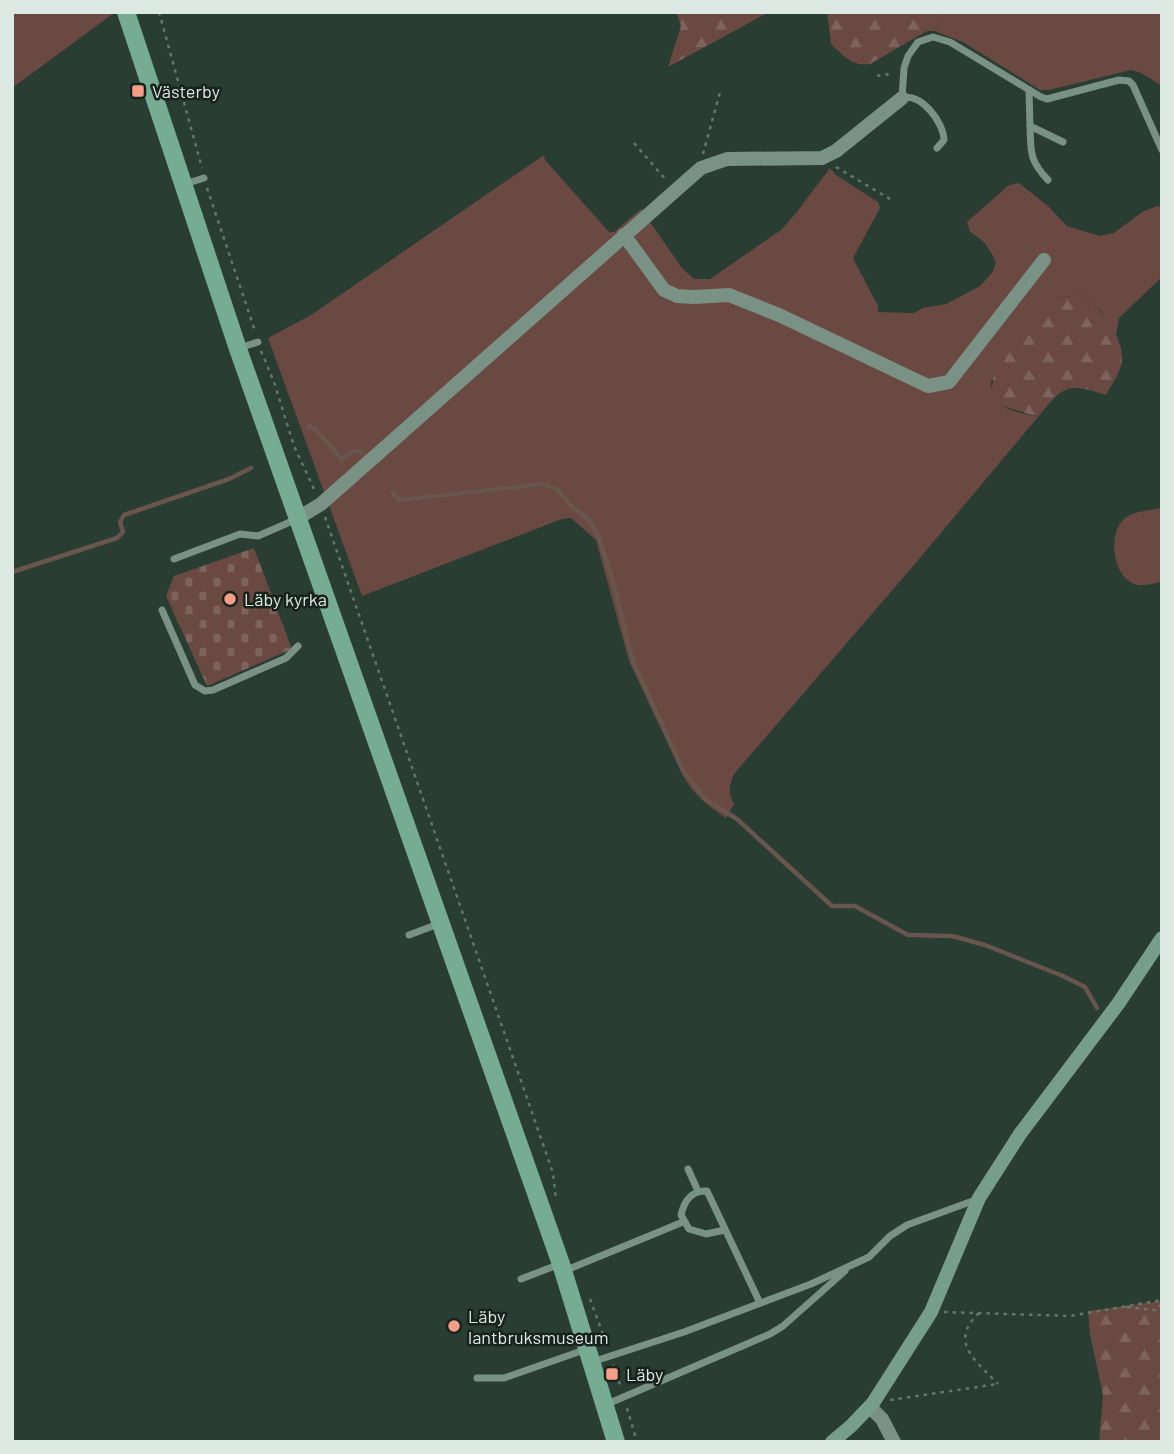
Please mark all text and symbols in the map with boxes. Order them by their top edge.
place label: Västerby [152,80,220,102]
marker: Västerby [130,83,146,99]
place label: Läby kyrka [244,588,327,610]
marker: Läby kyrka [222,591,238,607]
place label: Läby lantbruksmuseum [468,1305,609,1348]
marker: Läby lantbruksmuseum [446,1318,462,1334]
place label: Läby [626,1363,663,1385]
marker: Läby [604,1366,620,1382]

